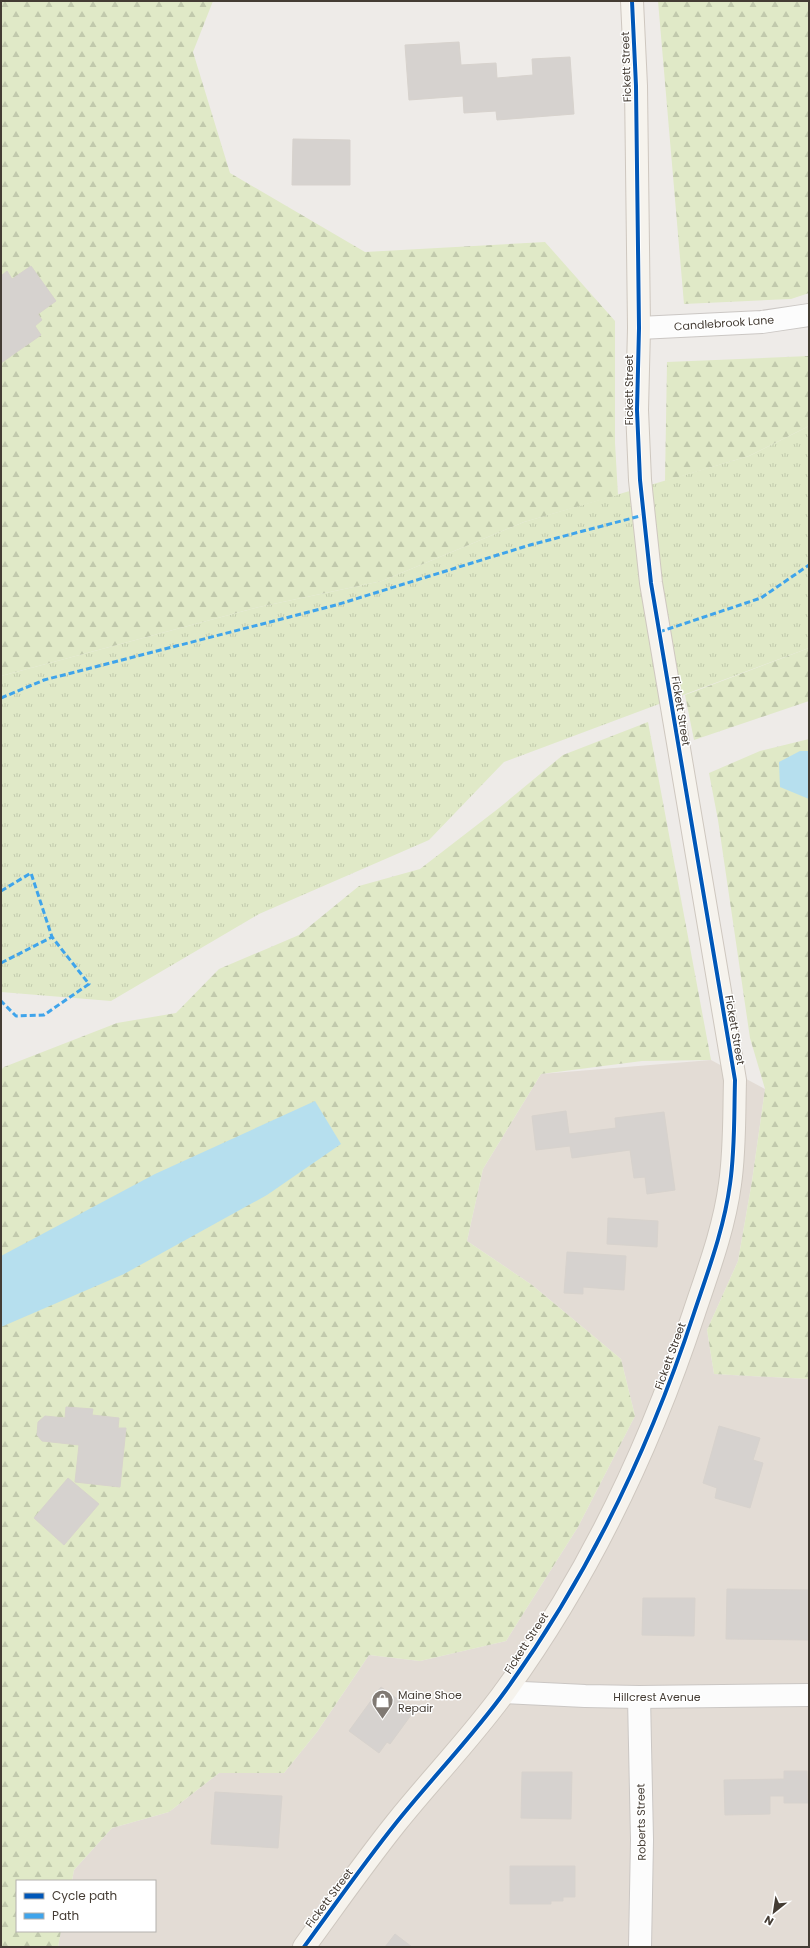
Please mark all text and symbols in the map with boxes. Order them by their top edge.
street label: Fickett Street [617,31,635,103]
street label: Candlebrook Lane [673,312,775,334]
street label: Fickett Street [621,355,637,425]
street label: Fickett Street [668,675,694,747]
street label: Fickett Street [721,994,749,1066]
street label: Fickett Street [650,1320,690,1392]
street label: Fickett Street [500,1609,552,1677]
place label: Maine Shoe Repair [398,1687,462,1716]
shop icon: Maine Shoe Repair [369,1688,395,1721]
street label: Hillcrest Avenue [613,1689,701,1705]
street label: Roberts Street [632,1783,650,1861]
street label: Fickett Street [301,1865,357,1931]
legend [16,1880,156,1932]
text: Cycle path [52,1887,117,1904]
north arrow [754,1892,794,1932]
text: Path [52,1907,79,1924]
text: N [761,1912,777,1930]

